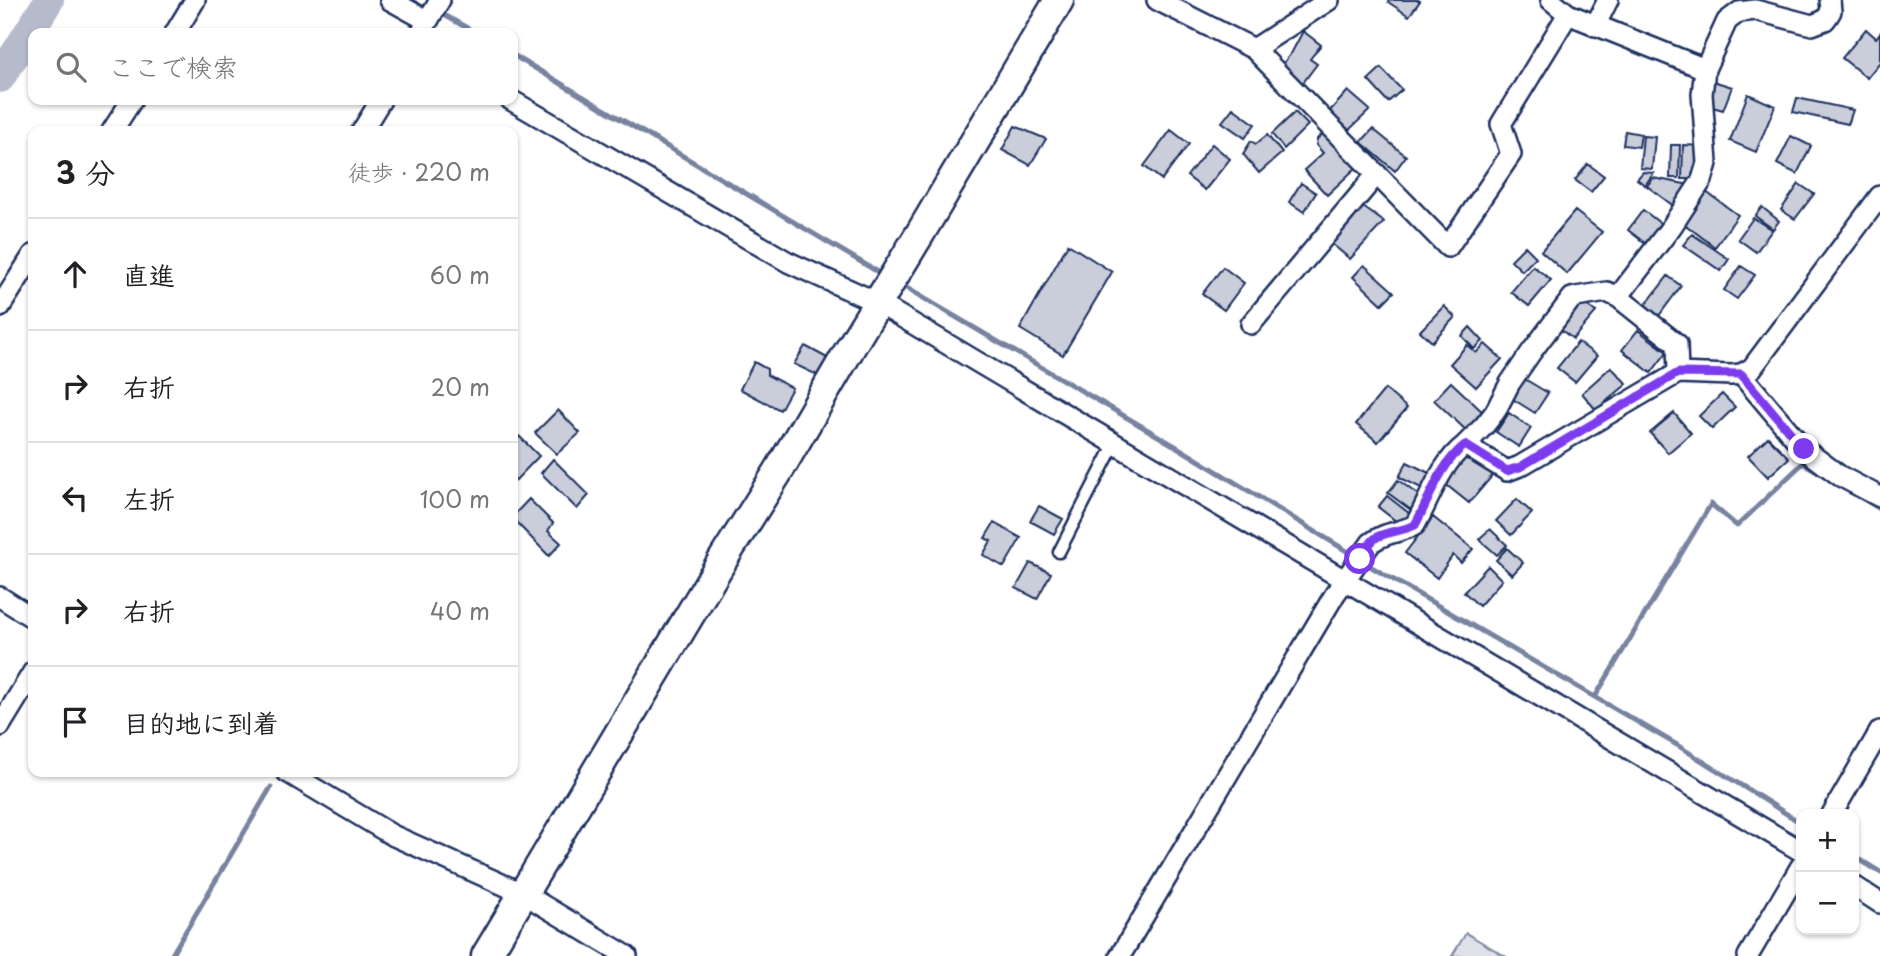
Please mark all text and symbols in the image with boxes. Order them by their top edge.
search box [28,28,518,105]
text: ここで検索 [108,47,238,86]
icon: search [52,48,90,86]
text: 3 分 [56,149,115,194]
text: 徒歩 · 220 m [348,154,490,189]
icon: ahead [56,255,94,293]
text: 直進 [123,255,175,294]
text: 60 m [430,257,490,292]
icon: right [56,367,94,405]
text: 右折 [123,367,175,406]
text: 20 m [431,369,490,404]
route end [1788,433,1819,464]
icon: left [56,479,94,517]
text: 左折 [123,479,175,518]
text: 100 m [420,481,490,516]
route start [1344,543,1375,574]
icon: right [56,591,94,629]
text: 右折 [123,591,175,630]
text: 40 m [430,593,490,628]
icon: arrive [56,703,94,741]
text: 目的地に到着 [123,703,279,742]
map controls [1796,809,1859,935]
button: + [1796,809,1859,872]
button: − [1796,872,1859,935]

